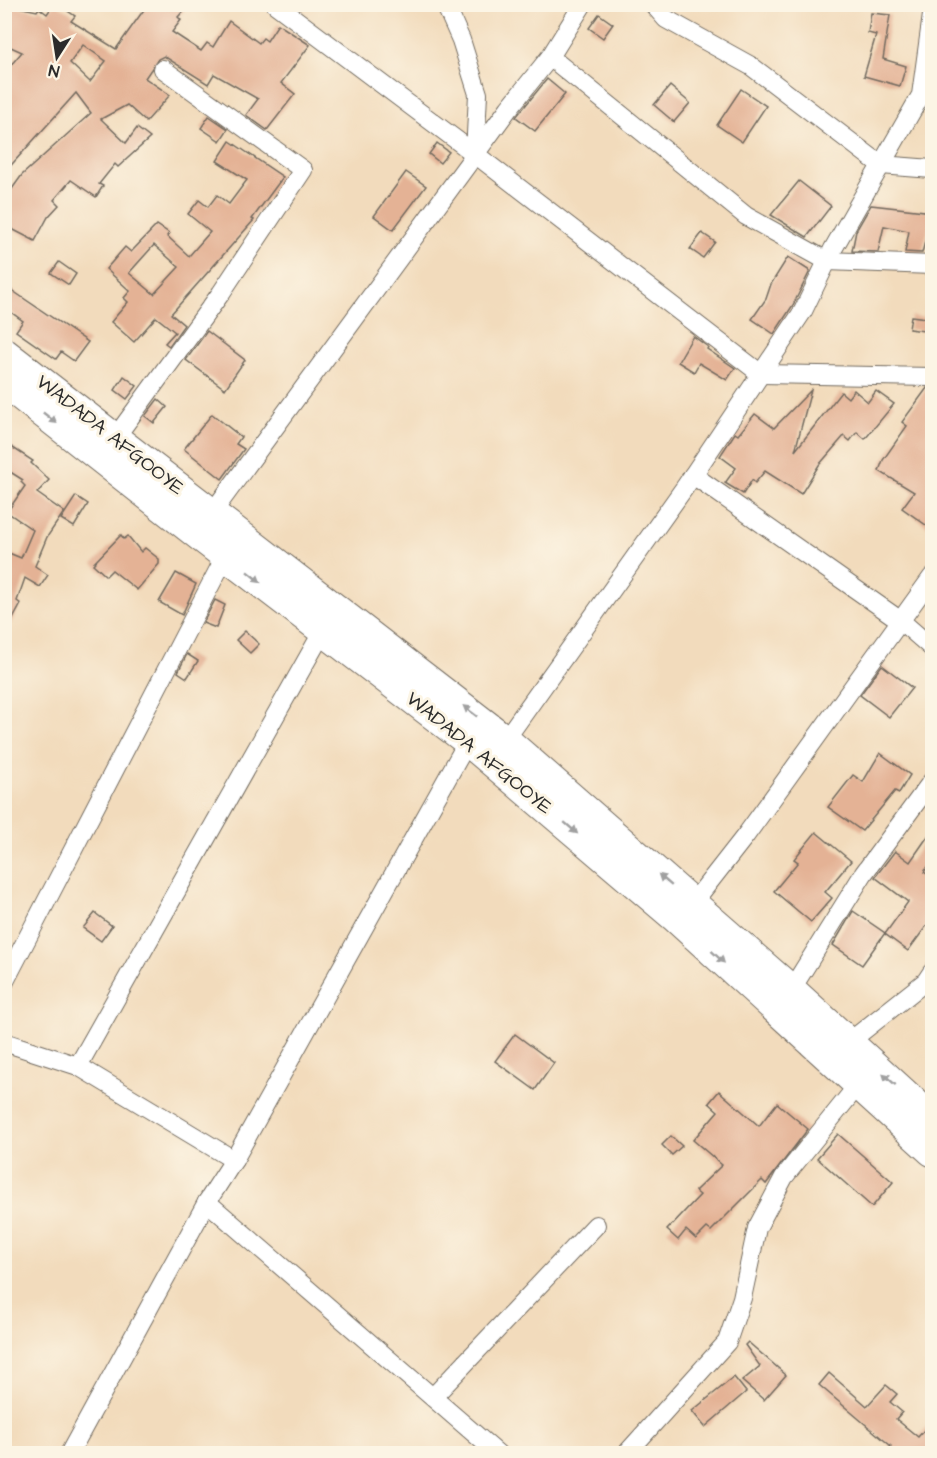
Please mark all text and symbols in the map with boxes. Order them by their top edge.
north arrow [27,27,87,87]
text: N [47,59,61,82]
street label: WADADA AFGOOYE [30,368,190,502]
one-way arrow [43,412,58,424]
one-way arrow [246,570,262,583]
street label: WADADA AFGOOYE [400,685,558,821]
one-way arrow [462,706,477,718]
one-way arrow [563,822,579,835]
one-way arrow [658,874,673,887]
one-way arrow [710,950,725,964]
one-way arrow [882,1072,897,1086]

